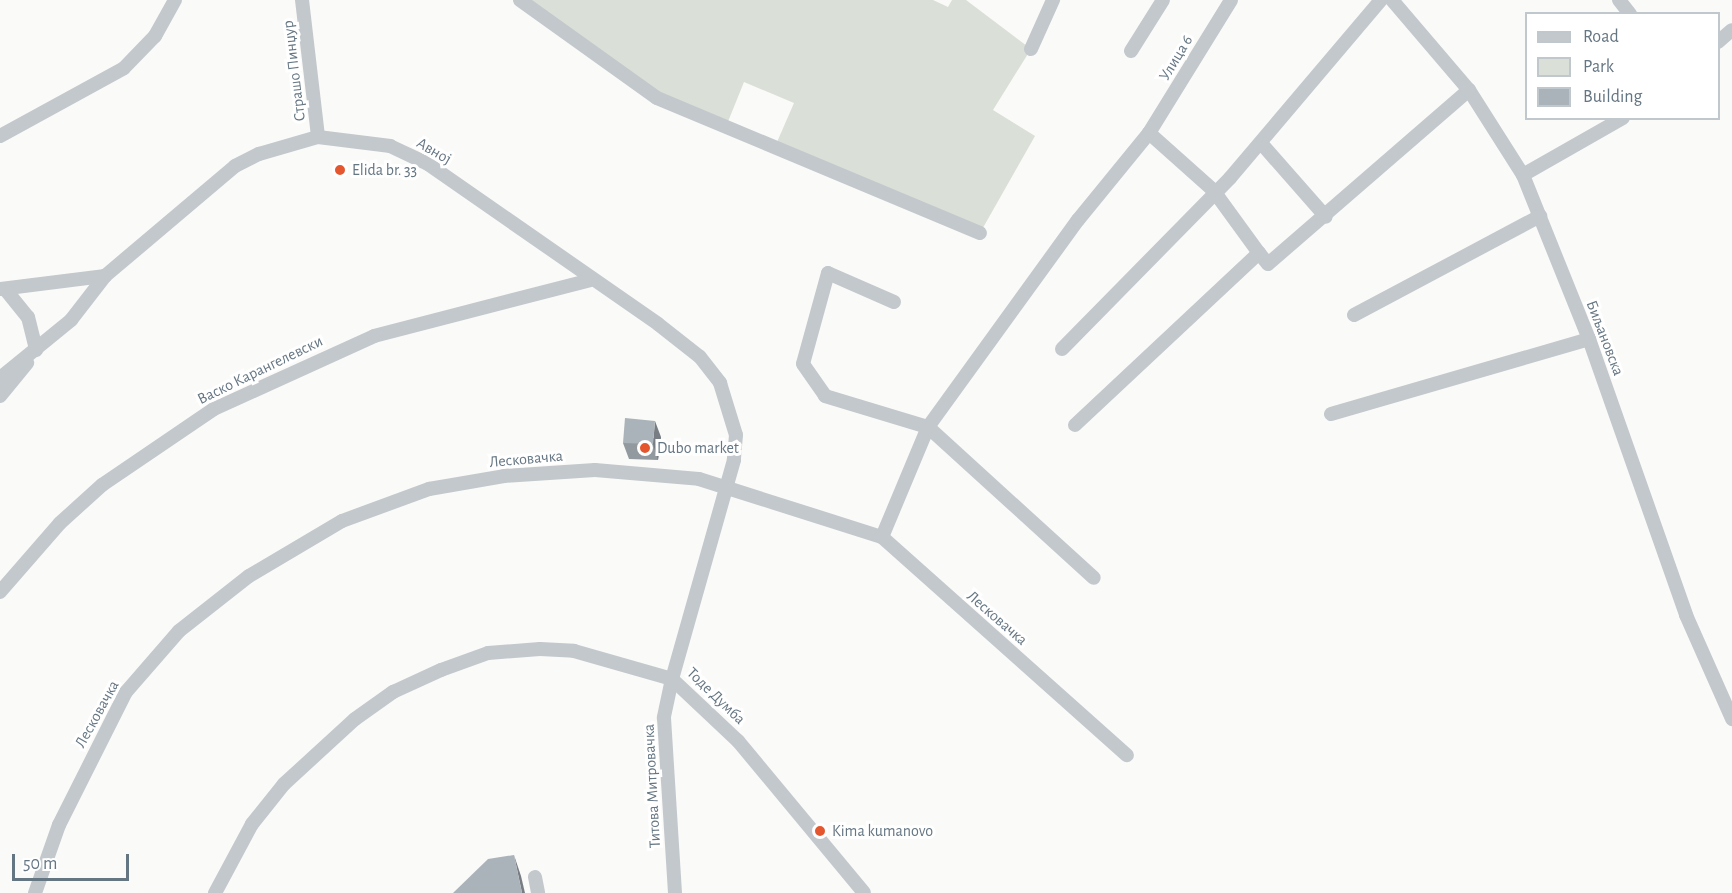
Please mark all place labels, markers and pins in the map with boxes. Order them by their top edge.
place label: Elida br. 33 [352,160,417,180]
marker: Elida br. 33 [333,163,347,177]
place label: Dubo market [657,438,739,458]
marker: Dubo market [638,441,652,455]
place label: Kima kumanovo [832,821,933,841]
marker: Kima kumanovo [813,824,827,838]

